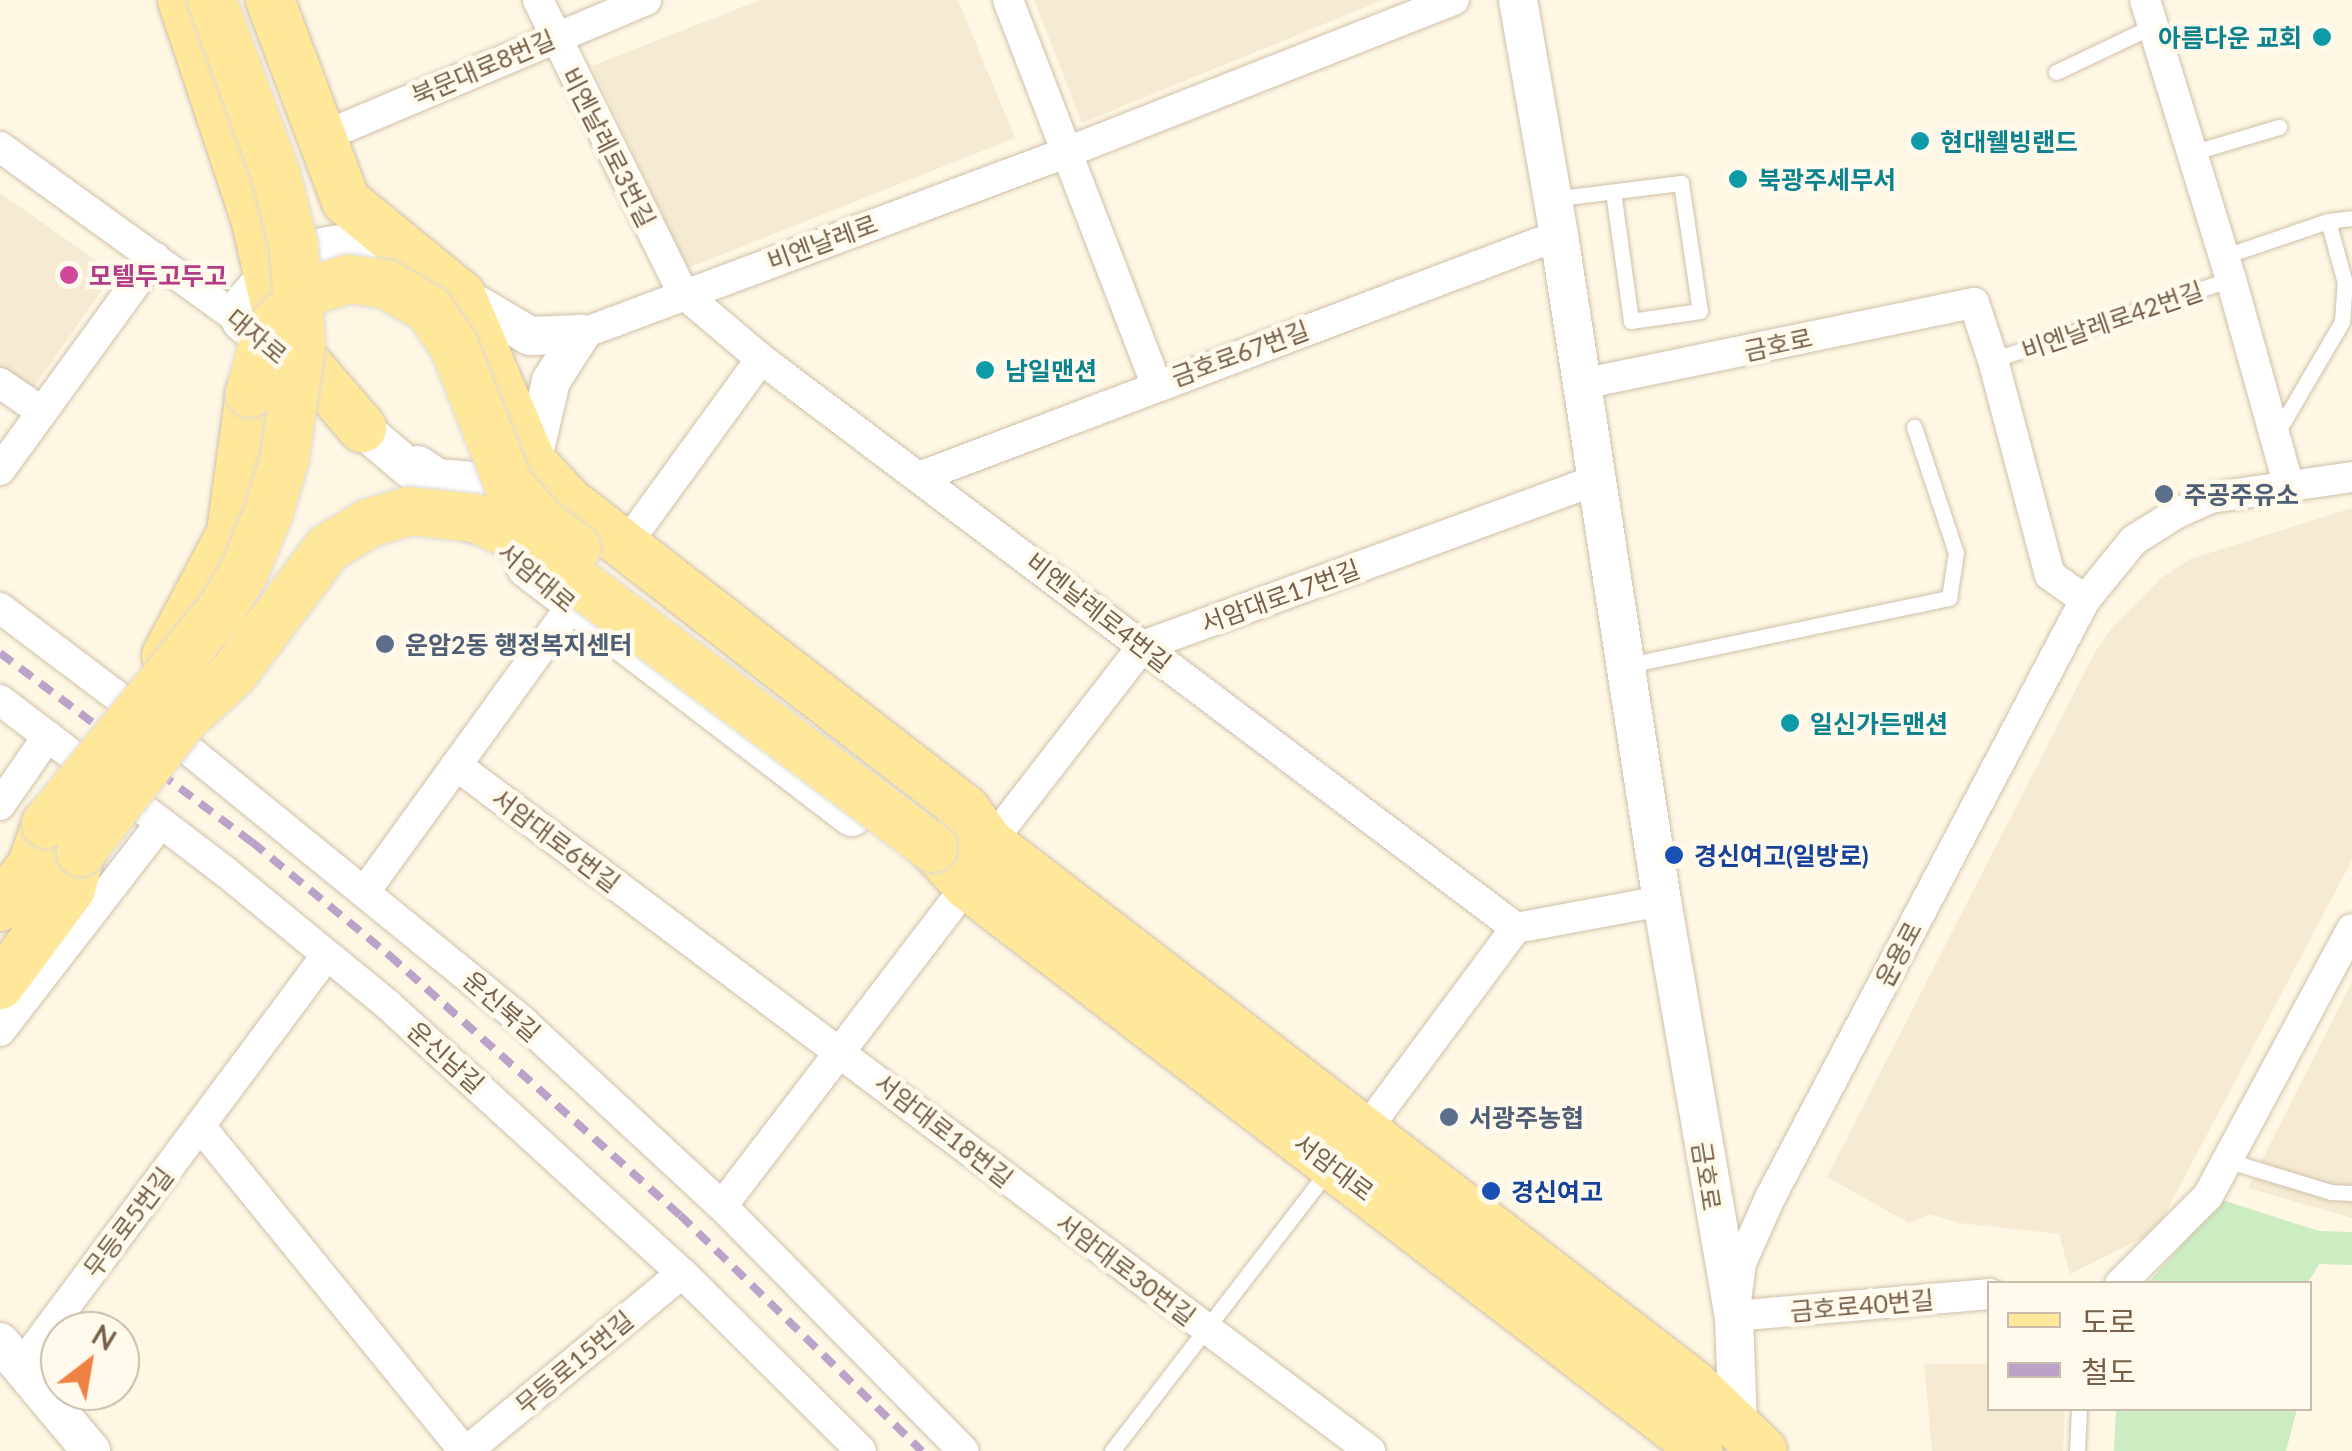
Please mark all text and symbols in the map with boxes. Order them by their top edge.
place label: 아름다운 교회 [2158,22,2302,52]
street label: 북문대로8번길 [407,23,559,111]
marker: 아름다운 교회 [2311,26,2333,48]
street label: 비엔날레로3번길 [556,62,662,232]
place label: 현대웰빙랜드 [1940,126,2078,156]
marker: 현대웰빙랜드 [1909,130,1931,152]
place label: 북광주세무서 [1758,164,1896,194]
marker: 북광주세무서 [1727,168,1749,190]
street label: 비엔날레로 [763,208,881,276]
place label: 모텔두고두고 [89,260,227,290]
marker: 모텔두고두고 [58,264,80,286]
street label: 비엔날레로42번길 [2017,275,2207,365]
street label: 대자로 [221,302,293,370]
street label: 금호로67번길 [1167,314,1313,392]
street label: 금호로 [1741,322,1815,366]
place label: 남일맨션 [1005,355,1097,385]
marker: 남일맨션 [974,359,996,381]
place label: 주공주유소 [2184,479,2299,509]
marker: 주공주유소 [2153,483,2175,505]
street label: 서암대로 [492,536,582,618]
street label: 비엔날레로4번길 [1021,546,1177,678]
street label: 서암대로17번길 [1196,553,1364,639]
place label: 운암2동 행정복지센터 [405,629,633,659]
marker: 운암2동 행정복지센터 [374,633,396,655]
place label: 일신가든맨션 [1810,708,1948,738]
marker: 일신가든맨션 [1779,712,1801,734]
street label: 서암대로6번길 [486,782,626,898]
place label: 경신여고(일방로) [1694,840,1869,870]
marker: 경신여고(일방로) [1663,844,1685,866]
street label: 운용로 [1869,916,1927,992]
street label: 운신북길 [457,965,547,1047]
street label: 운신남길 [402,1015,490,1099]
street label: 서암대로18번길 [869,1067,1019,1193]
place label: 서광주농협 [1469,1102,1584,1132]
marker: 서광주농협 [1438,1106,1460,1128]
street label: 서암대로 [1288,1127,1380,1207]
street label: 금호로 [1687,1140,1727,1212]
street label: 무등로5번길 [77,1161,179,1283]
place label: 경신여고 [1511,1176,1603,1206]
marker: 경신여고 [1480,1180,1502,1202]
street label: 서암대로30번길 [1050,1207,1202,1331]
legend [1987,1281,2312,1411]
street label: 금호로40번길 [1789,1284,1935,1326]
text: 도로 [2081,1303,2136,1339]
street label: 무등로15번길 [509,1304,639,1420]
north arrow [40,1311,140,1411]
text: N [86,1317,122,1357]
text: 철도 [2081,1353,2136,1389]

